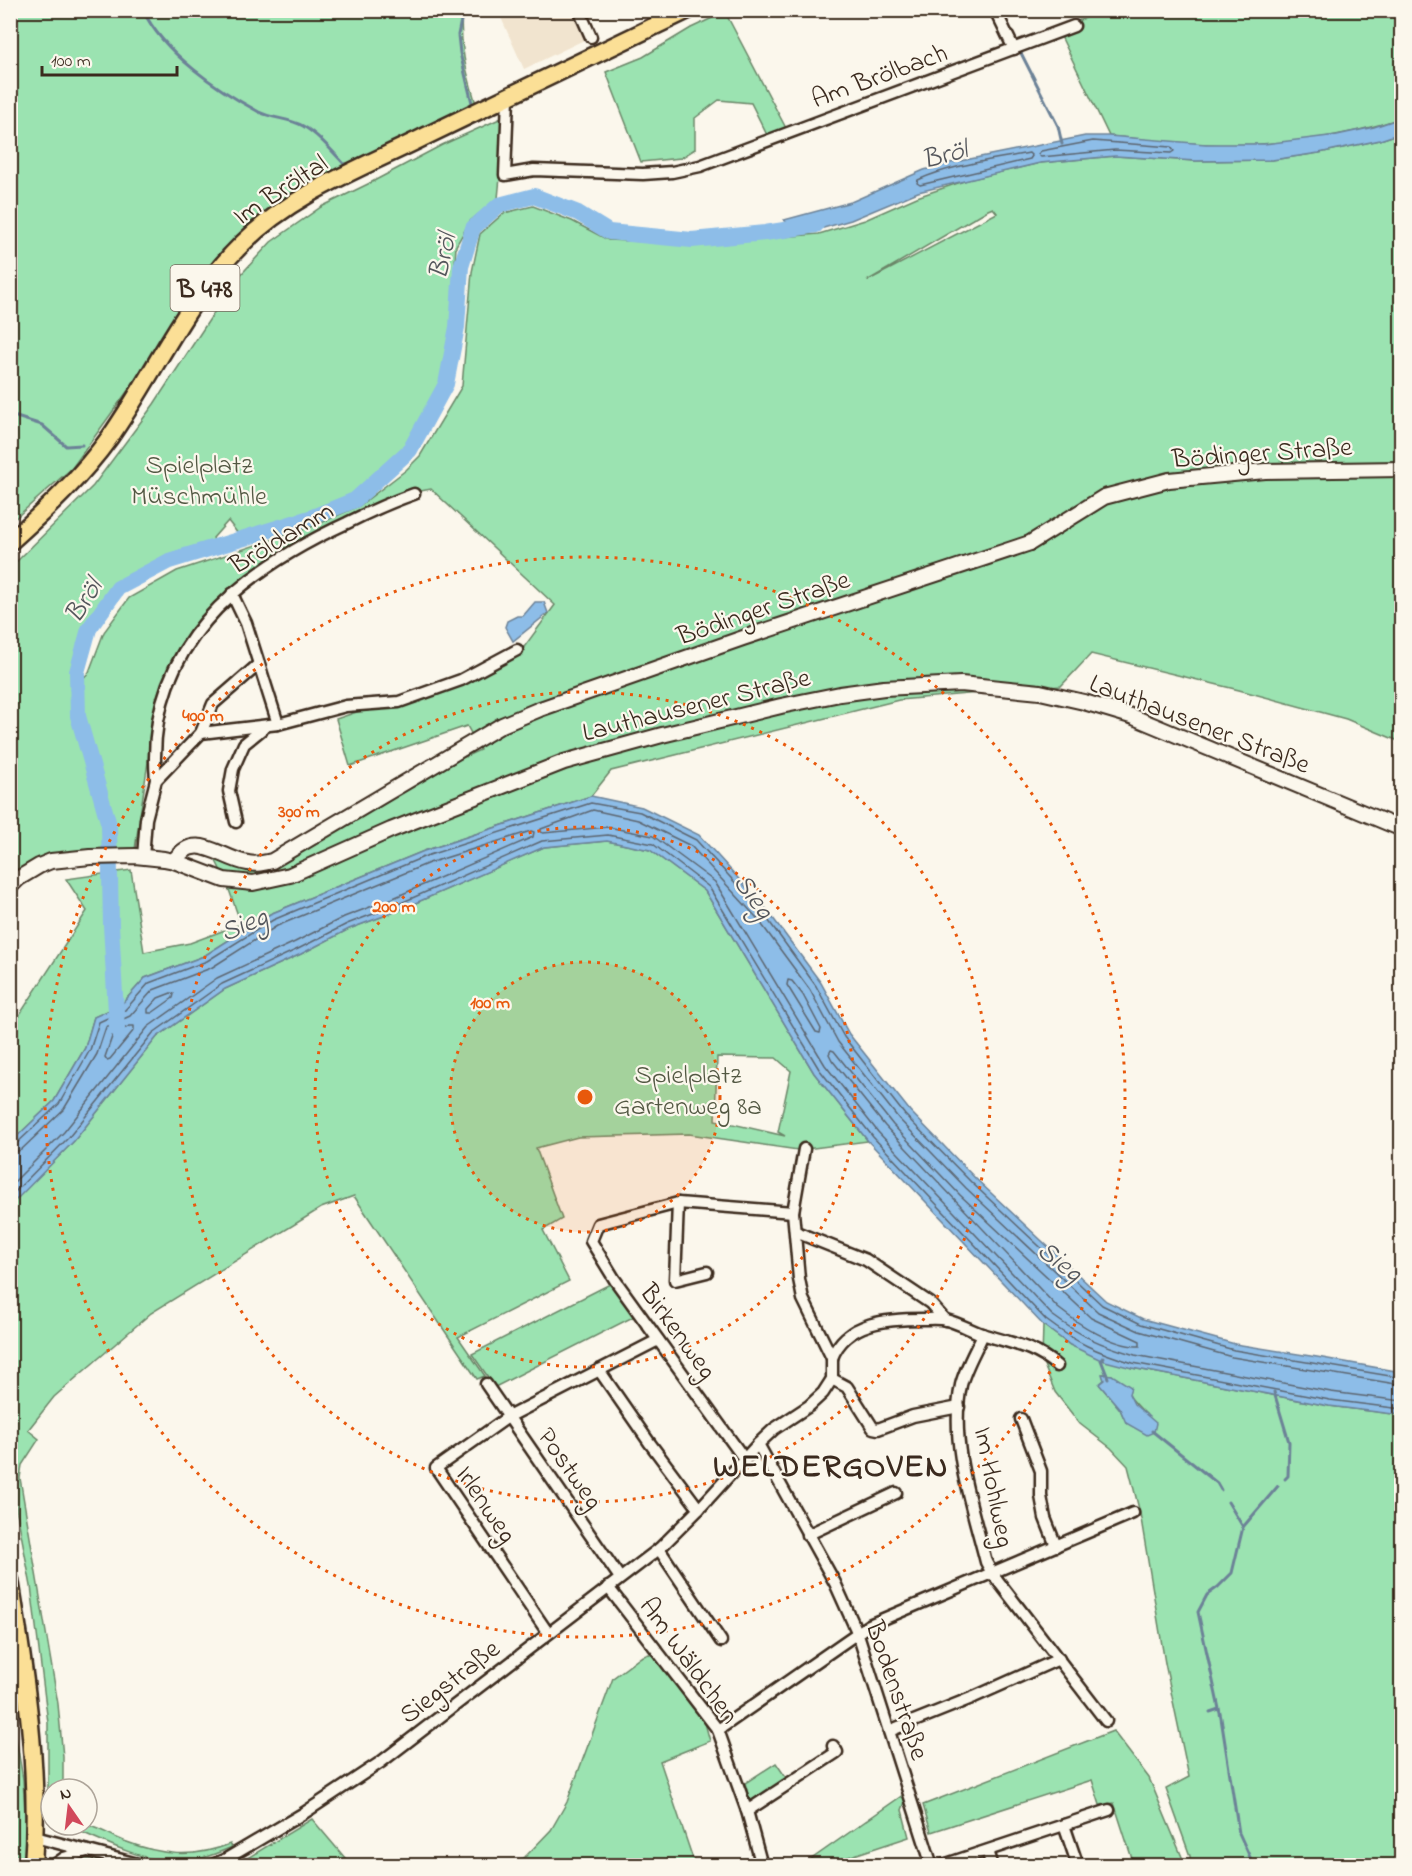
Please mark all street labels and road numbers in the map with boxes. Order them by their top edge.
street label: Am Brölbach [806,35,953,120]
street label: Im Bröltal [226,146,337,236]
road number: B 478 [170,265,240,311]
street label: Bödinger Straße [1170,429,1354,480]
street label: Bröldamm [222,493,342,586]
street label: Bödinger Straße [671,561,856,658]
street label: Lauthausener Straße [578,659,816,754]
street label: Lauthausener Straße [1083,665,1316,786]
street label: Birkenweg [628,1275,725,1389]
street label: Postweg [526,1420,612,1519]
street label: Im Hohlweg [962,1424,1023,1551]
street label: Irlenweg [445,1459,525,1552]
street label: Am Wäldchen [628,1590,748,1733]
street label: Bodenstraße [853,1615,938,1766]
street label: Siegstraße [392,1631,510,1735]

